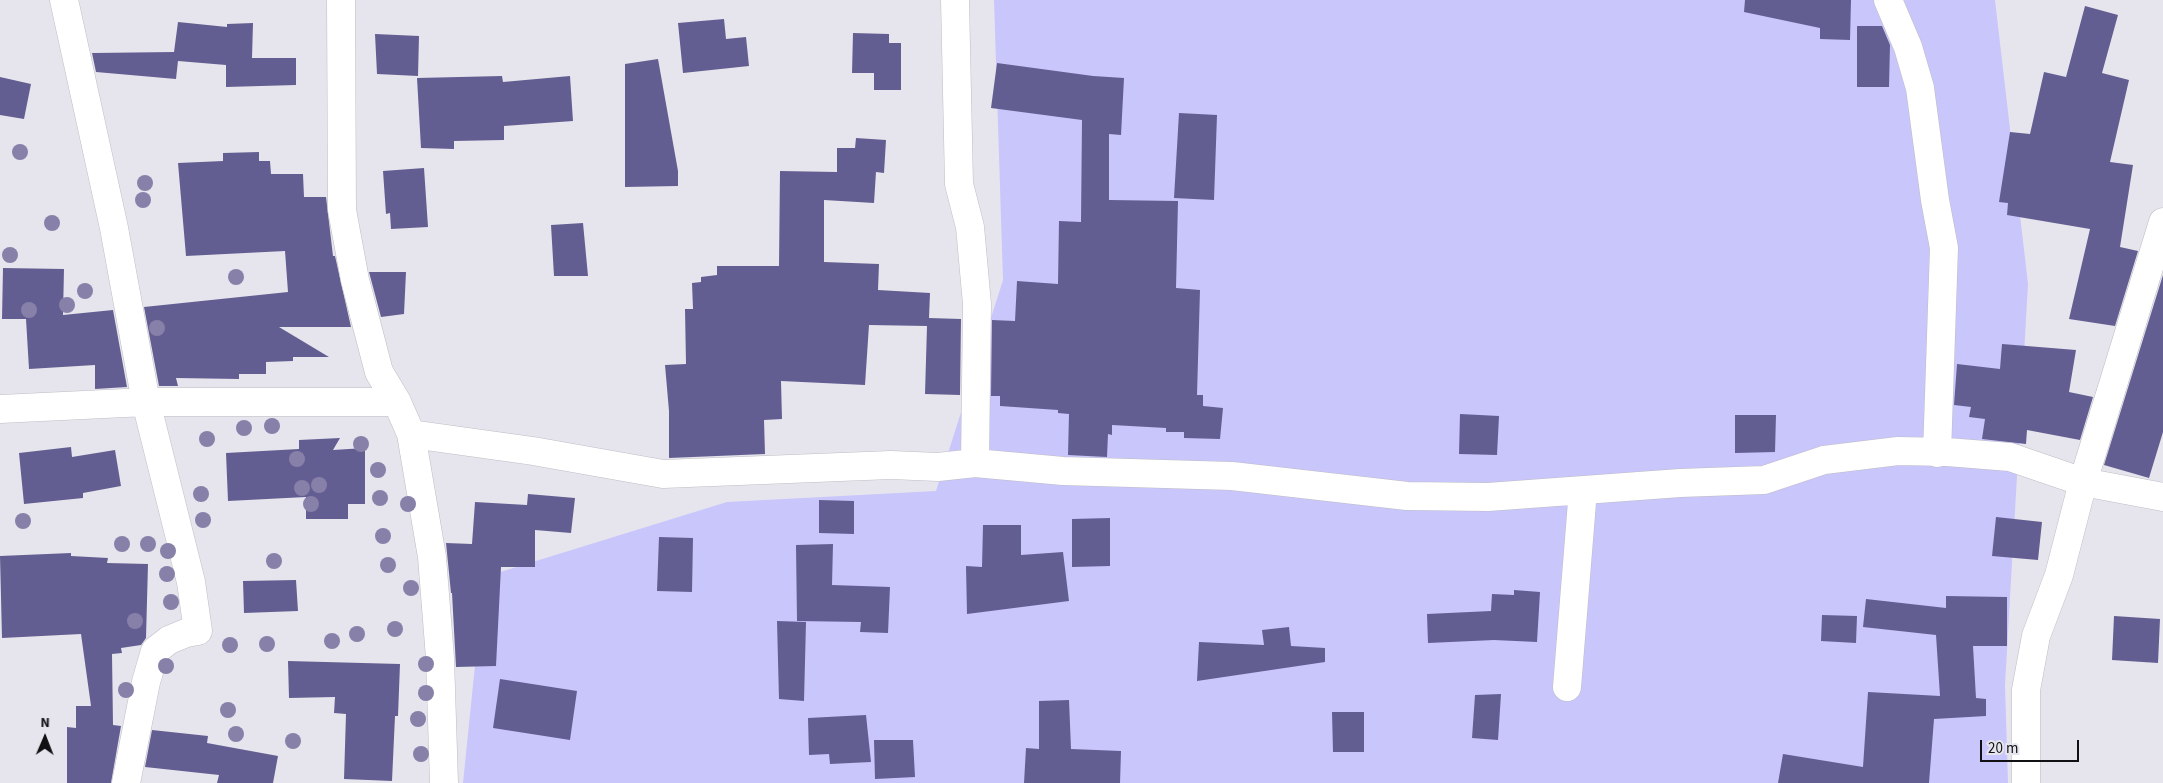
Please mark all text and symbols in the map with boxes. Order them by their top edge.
north arrow [20,713,70,763]
text: N [40,713,50,733]
scale bar [1983,730,2082,762]
text: 20 m [1988,738,2018,759]

